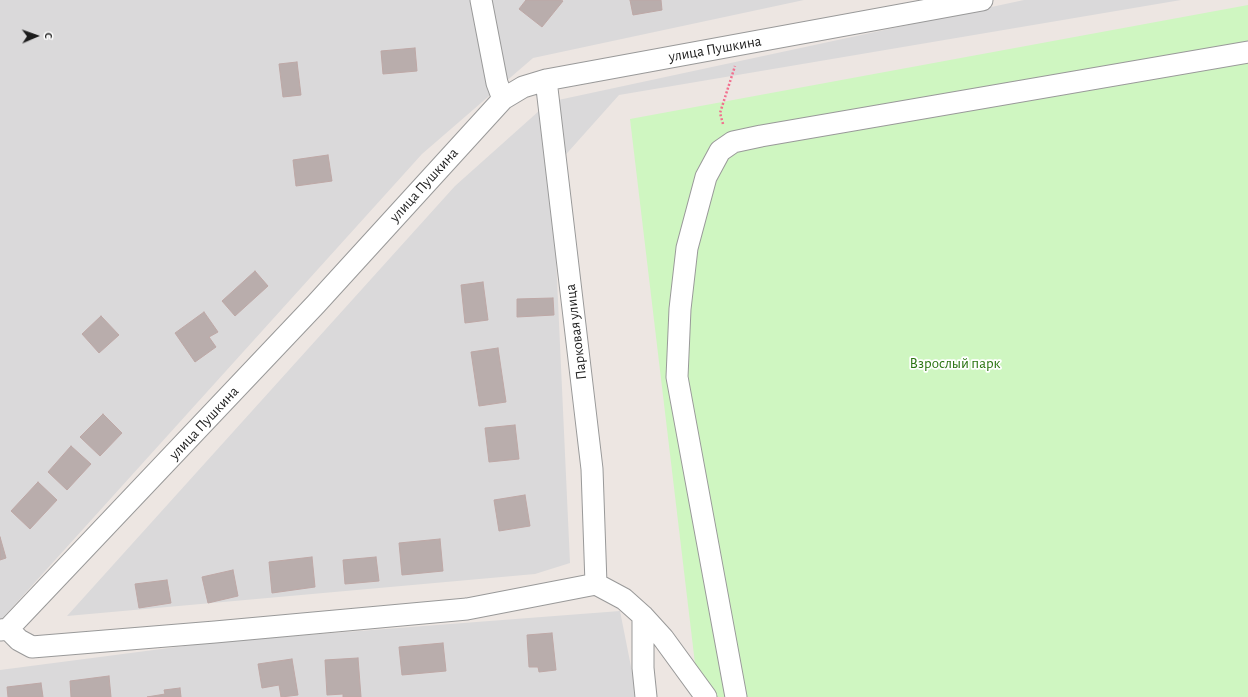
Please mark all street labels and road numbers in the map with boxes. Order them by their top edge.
street label: улица Пушкина [667,32,763,66]
street label: улица Пушкина [386,144,462,226]
street label: Парковая улица [561,283,591,381]
street label: улица Пушкина [165,382,243,464]

